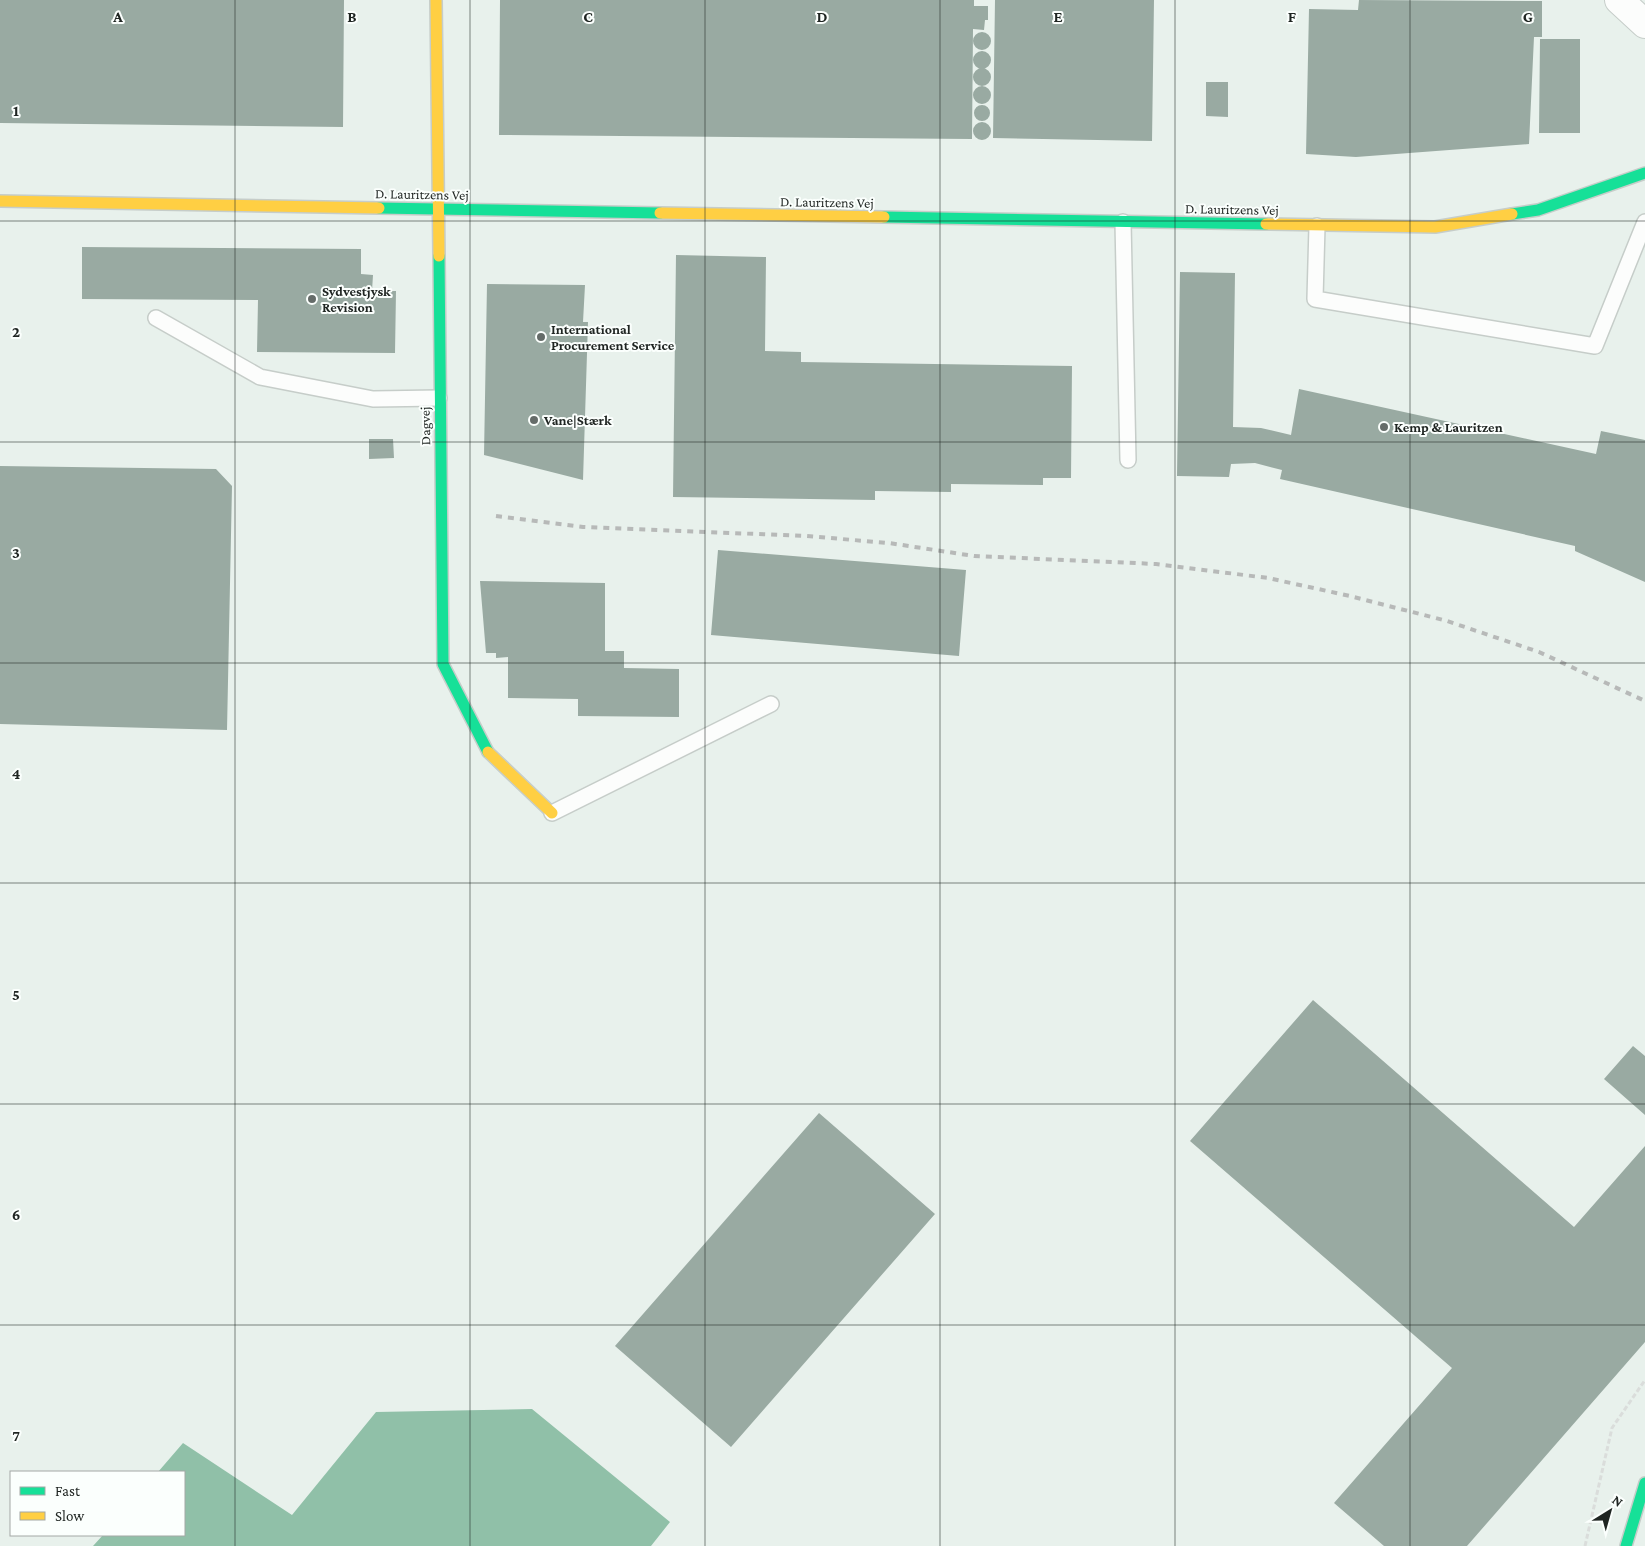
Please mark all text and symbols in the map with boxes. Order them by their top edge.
text: A [112,8,123,25]
text: B [347,8,357,25]
text: C [583,8,593,25]
text: D [816,8,828,25]
text: E [1053,8,1063,25]
text: F [1288,8,1297,25]
text: G [1523,8,1533,25]
text: 1 [13,102,19,119]
street label: D. Lauritzens Vej [375,185,469,204]
street label: D. Lauritzens Vej [780,193,874,212]
street label: D. Lauritzens Vej [1185,200,1279,219]
place label: Sydvestjysk Revision [322,283,391,315]
marker: Sydvestjysk Revision [306,293,318,305]
place label: International Procurement Service [551,321,675,353]
text: 2 [12,323,20,340]
marker: International Procurement Service [535,331,547,343]
street label: Dagvej [417,407,434,445]
place label: Vane|Stærk [543,412,612,428]
marker: Vane|Stærk [528,414,540,426]
place label: Kemp & Lauritzen [1394,419,1503,435]
marker: Kemp & Lauritzen [1378,421,1390,433]
text: 3 [12,544,20,561]
text: 4 [12,765,21,782]
text: 5 [12,986,20,1003]
text: 6 [12,1206,20,1223]
text: 7 [12,1427,20,1444]
legend [10,1471,185,1536]
text: Fast [55,1483,81,1499]
north arrow [1585,1486,1635,1536]
text: N [1609,1491,1627,1510]
text: Slow [55,1508,85,1524]

